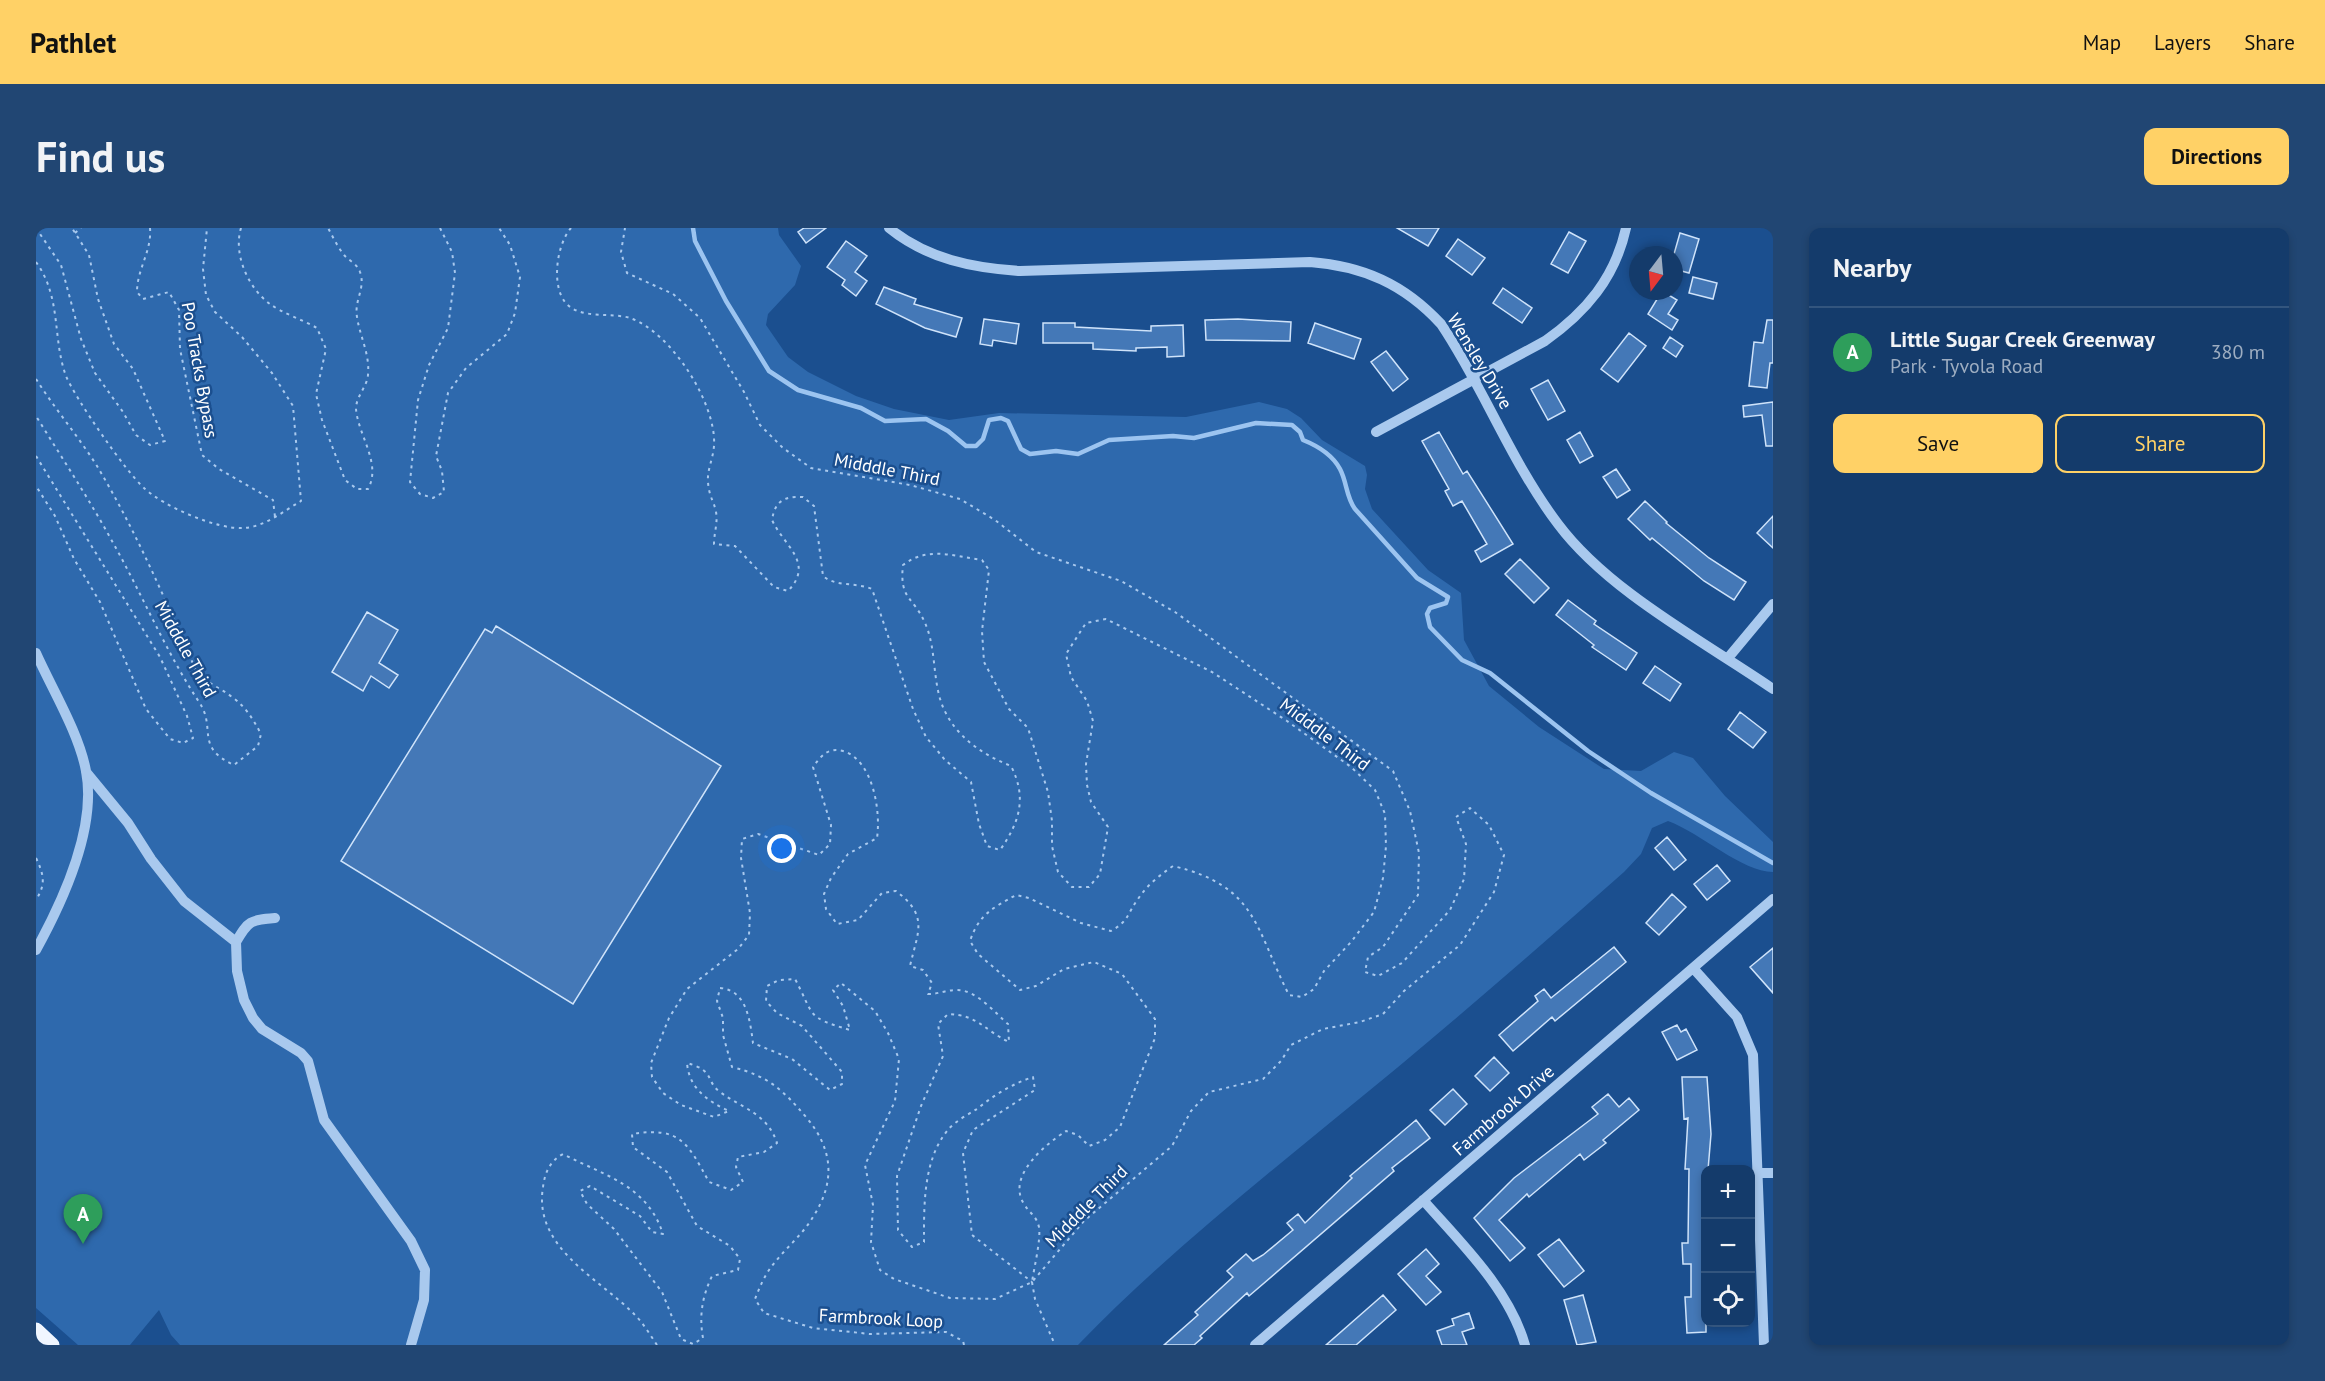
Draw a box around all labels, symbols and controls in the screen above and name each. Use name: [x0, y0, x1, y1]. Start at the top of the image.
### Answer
text: Pathlet: [30, 24, 116, 61]
text: Map: [2083, 29, 2121, 56]
text: Layers: [2154, 29, 2211, 56]
text: Share: [2244, 29, 2295, 56]
button: Directions: [2144, 128, 2289, 185]
text: Find us: [36, 129, 165, 184]
north arrow: [1629, 246, 1683, 300]
text: Nearby: [1833, 251, 1911, 284]
street label: Poo Tracks Bypass: [177, 300, 223, 440]
street label: Wensley Drive: [1442, 309, 1518, 413]
text: Little Sugar Creek Greenway: [1890, 325, 2155, 353]
text: A: [1846, 339, 1859, 365]
text: 380 m: [2211, 339, 2265, 365]
text: Park · Tyvola Road: [1890, 353, 2043, 379]
button: Save: [1833, 414, 2043, 473]
button: Share: [2055, 414, 2265, 473]
street label: Midddle Third: [832, 447, 942, 491]
street label: Midddle Third: [150, 597, 222, 701]
street label: Midddle Third: [1275, 693, 1375, 775]
your location: [767, 834, 796, 863]
street label: Farmbrook Drive: [1447, 1060, 1559, 1160]
street label: Midddle Third: [1040, 1160, 1132, 1252]
map controls: [1701, 1165, 1755, 1327]
button: +: [1701, 1165, 1755, 1219]
pin: A: [64, 1194, 102, 1244]
button: −: [1701, 1219, 1755, 1273]
button: locate: [1701, 1273, 1755, 1327]
street label: Farmbrook Loop: [818, 1303, 944, 1333]

